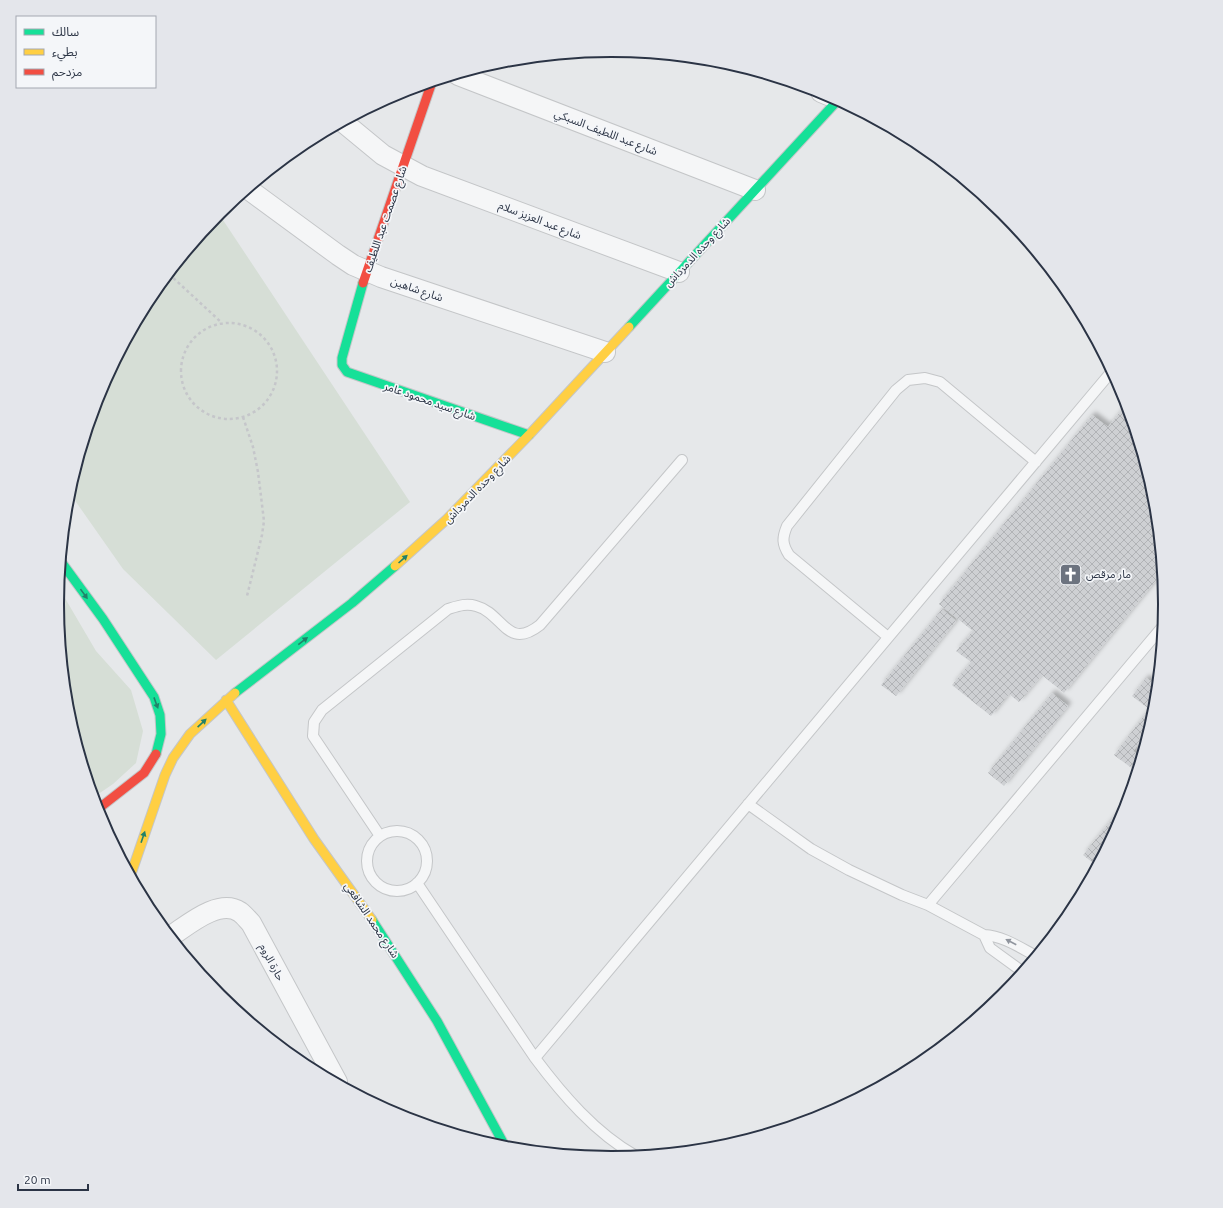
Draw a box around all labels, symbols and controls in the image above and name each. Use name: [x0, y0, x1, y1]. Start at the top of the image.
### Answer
legend: [16, 16, 156, 88]
text: سالك: [52, 25, 79, 38]
text: بطيء: [52, 45, 78, 62]
text: مزدحم: [52, 65, 82, 81]
street label: شارع عبد اللطيف السبكي: [552, 107, 659, 161]
street label: شارع عصمت عبد اللطيف: [361, 164, 411, 274]
street label: شارع عبد العزيز سلام: [496, 199, 583, 243]
street label: شارع وحده الدمرداش: [662, 215, 734, 291]
street label: شارع شاهين: [389, 274, 445, 306]
street label: شارع سيد محمود عامر: [381, 379, 478, 424]
street label: شارع وحده الدمرداش: [441, 452, 514, 527]
one-way arrow: [398, 555, 409, 564]
church icon: مار مرقص: [1058, 561, 1084, 587]
place label: مار مرقص: [1086, 568, 1131, 581]
one-way arrow: [80, 589, 89, 600]
one-way arrow: [297, 637, 308, 646]
one-way arrow: [153, 697, 159, 709]
one-way arrow: [197, 718, 207, 728]
one-way arrow: [141, 831, 147, 843]
street label: شارع محمد الشافعي: [339, 880, 402, 962]
one-way arrow: [1005, 939, 1017, 946]
street label: حارة الروم: [255, 941, 287, 984]
scale bar: [18, 1166, 88, 1192]
text: 20 m: [24, 1173, 51, 1186]

